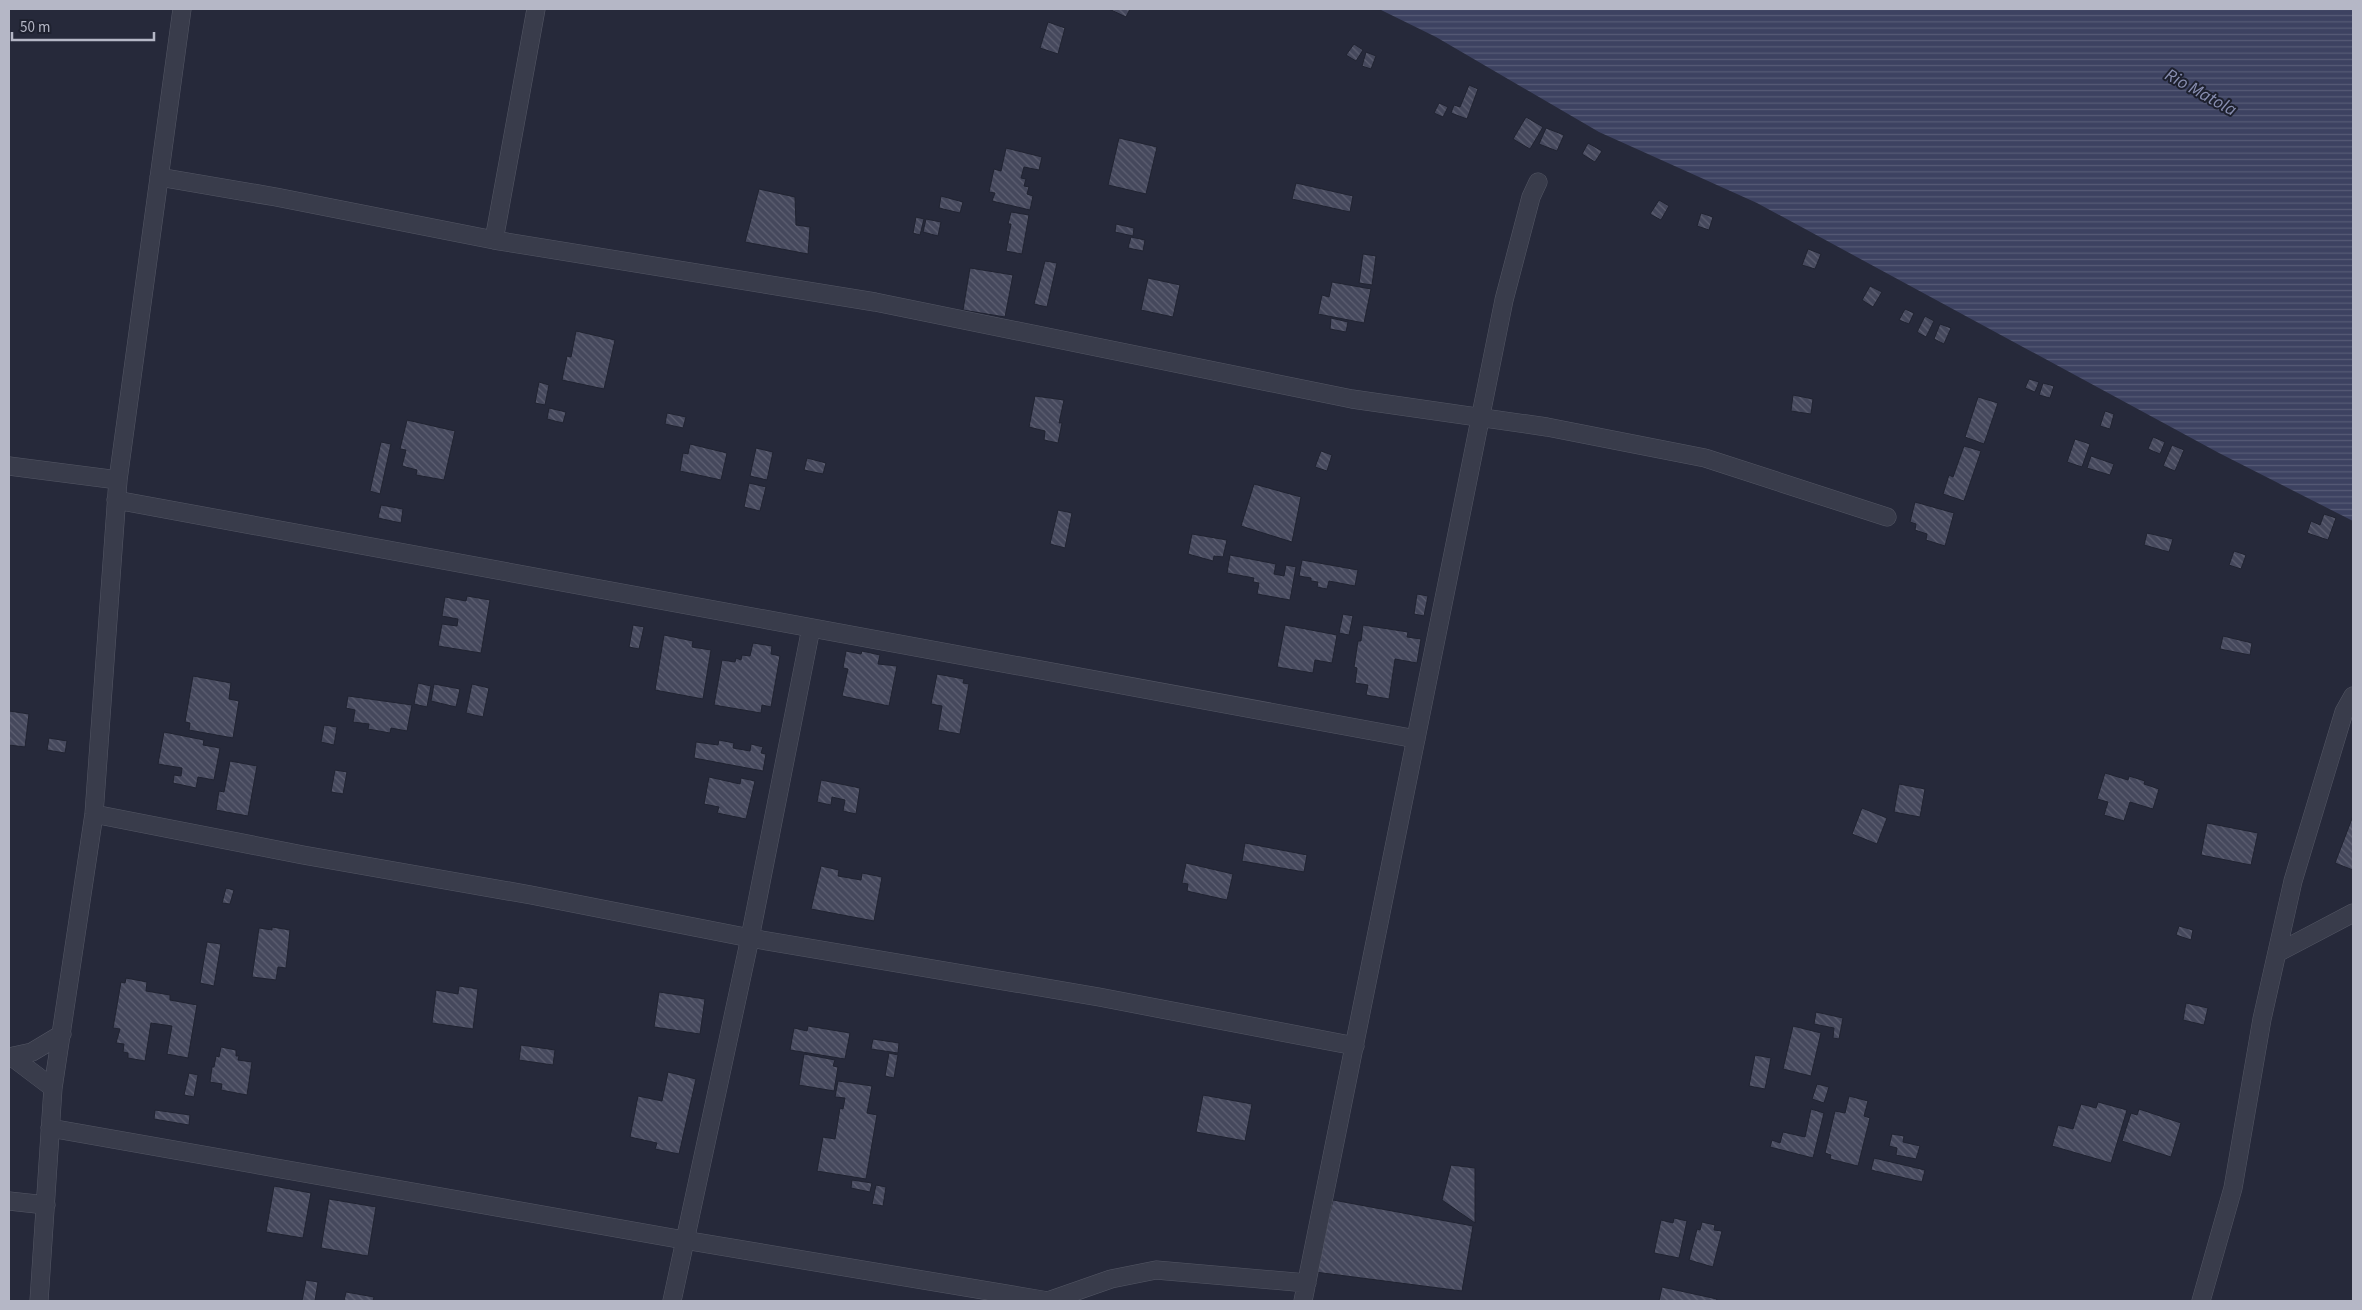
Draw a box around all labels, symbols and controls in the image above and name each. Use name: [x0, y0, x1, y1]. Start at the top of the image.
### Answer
scale bar: [12, 10, 155, 42]
text: 50 m: [20, 17, 50, 38]
water label: Rio Matola: [2160, 62, 2241, 123]

